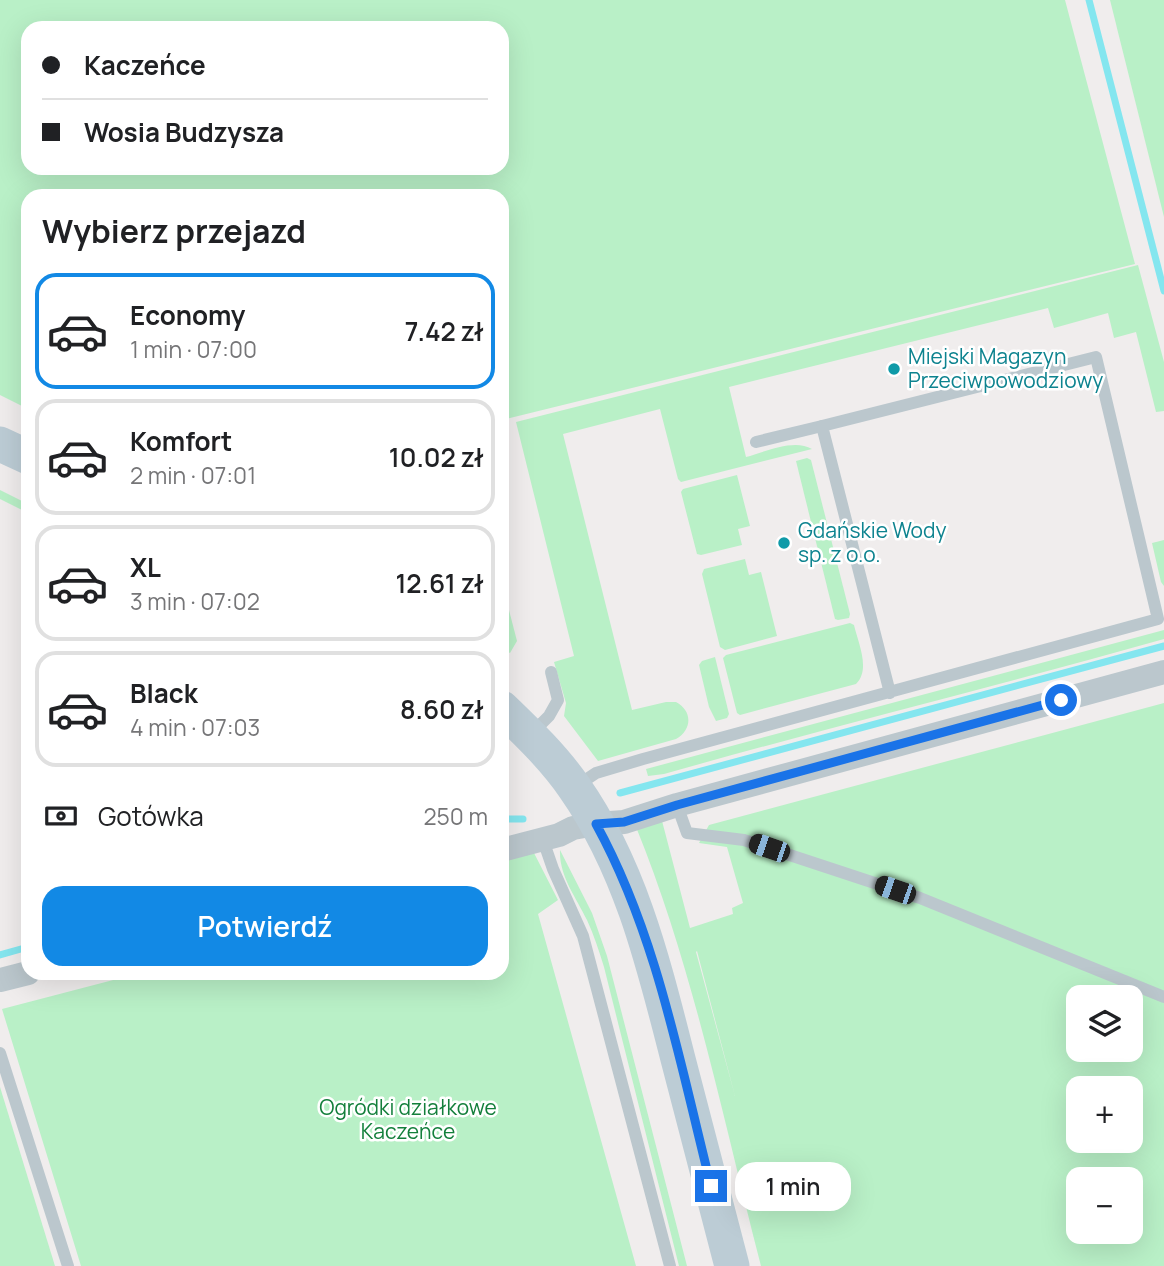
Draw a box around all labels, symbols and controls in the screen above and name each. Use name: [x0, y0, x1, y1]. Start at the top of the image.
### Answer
text: Kaczeńce: [84, 47, 206, 83]
text: Wosia Budzysza: [84, 114, 284, 150]
text: Wybierz przejazd: [42, 209, 306, 253]
text: Economy: [130, 297, 245, 333]
icon: car: [46, 300, 109, 363]
text: 7.42 zł: [405, 313, 484, 349]
text: 1 min · 07:00: [130, 333, 257, 365]
place label: Miejski Magazyn Przeciwpowodziowy: [908, 342, 1103, 394]
marker: Miejski Magazyn Przeciwpowodziowy: [886, 361, 902, 377]
text: Komfort: [130, 423, 232, 459]
icon: car: [46, 426, 109, 489]
text: 10.02 zł: [389, 439, 484, 475]
text: 2 min · 07:01: [130, 459, 256, 491]
place label: Gdańskie Wody sp. z o.o.: [798, 516, 947, 568]
marker: Gdańskie Wody sp. z o.o.: [776, 535, 792, 551]
text: XL: [130, 549, 161, 585]
icon: car: [46, 552, 109, 615]
text: 12.61 zł: [395, 565, 484, 601]
text: 3 min · 07:02: [130, 585, 260, 617]
text: Black: [130, 675, 198, 711]
icon: car: [46, 678, 109, 741]
route start: [1045, 684, 1077, 716]
text: 8.60 zł: [400, 691, 484, 727]
text: 4 min · 07:03: [130, 711, 260, 743]
icon: cash: [42, 797, 80, 835]
text: Gotówka: [98, 798, 204, 834]
text: 250 m: [423, 800, 488, 832]
car: [746, 831, 793, 865]
car: [872, 873, 919, 907]
button: Potwierdź: [42, 886, 488, 966]
map controls: [1066, 985, 1143, 1244]
button: layers: [1066, 985, 1143, 1062]
button: +: [1066, 1076, 1143, 1153]
park label: Ogródki działkowe Kaczeńce: [319, 1093, 497, 1145]
callout: 1 min: [736, 1162, 851, 1210]
button: −: [1066, 1167, 1143, 1244]
route end: [695, 1170, 727, 1202]
text: 1 min: [766, 1170, 820, 1202]

